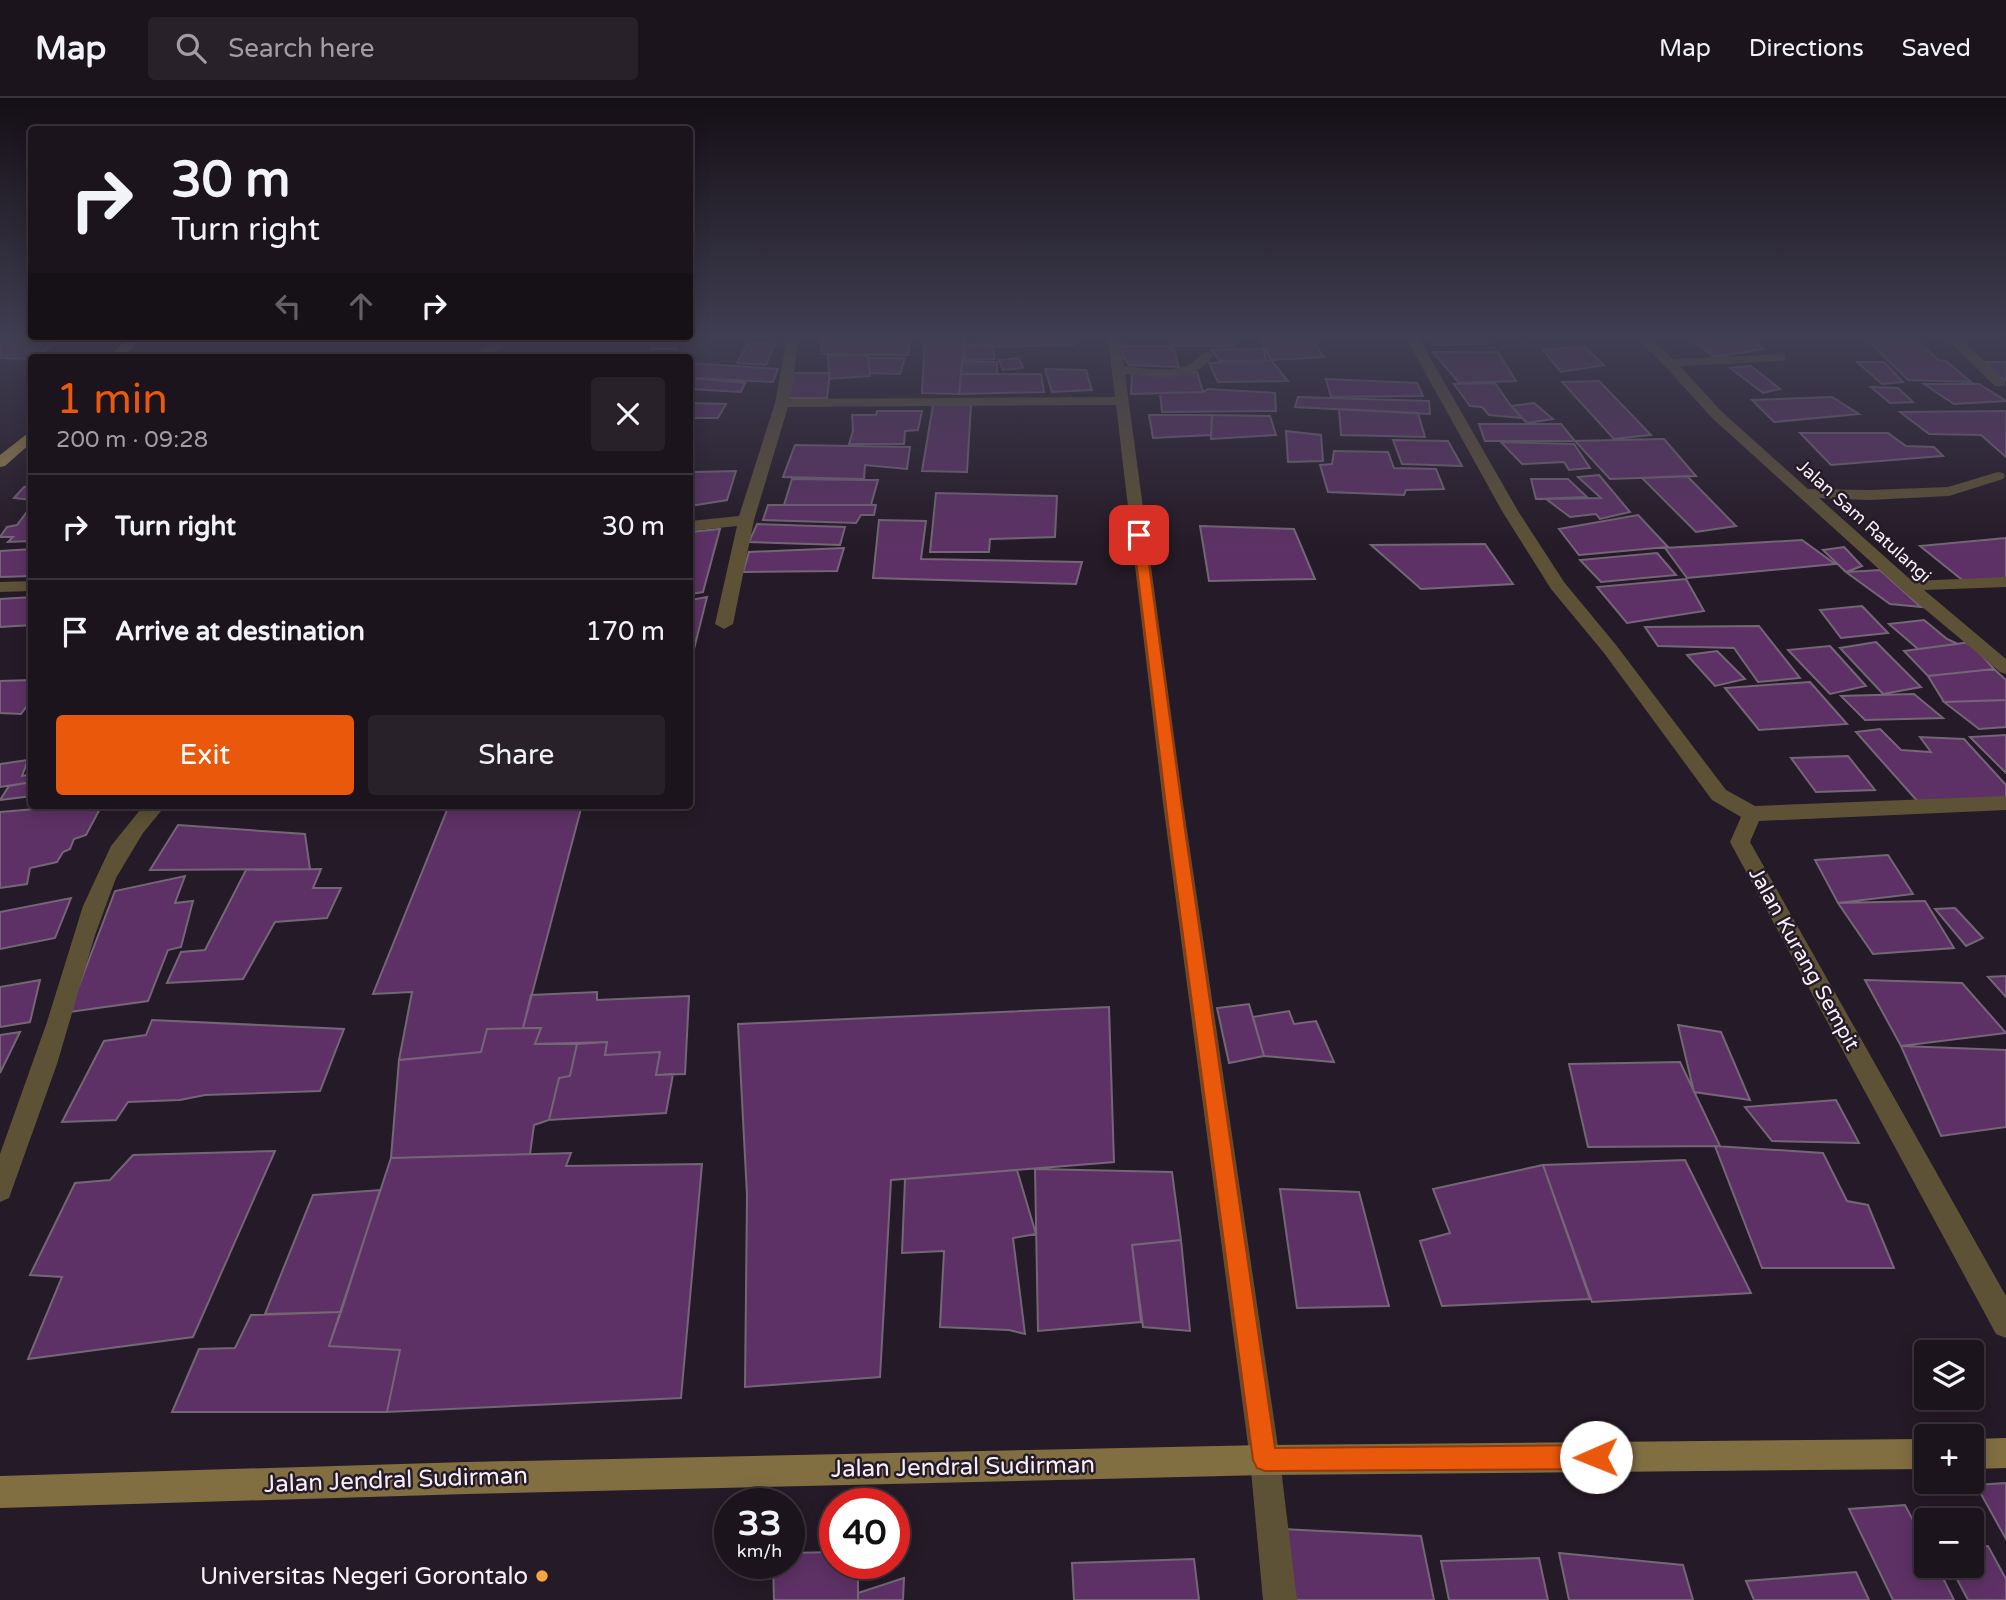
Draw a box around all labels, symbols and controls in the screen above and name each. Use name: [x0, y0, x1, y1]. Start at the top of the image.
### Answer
search box: [148, 17, 638, 80]
text: Map: [35, 29, 106, 68]
icon: search: [172, 29, 210, 67]
text: Search here: [228, 33, 374, 64]
text: Map: [1659, 34, 1711, 63]
text: Directions: [1749, 34, 1864, 63]
text: Saved: [1902, 34, 1971, 63]
text: 30 m: [171, 151, 290, 210]
icon: right: [56, 154, 147, 245]
text: Turn right: [171, 211, 320, 249]
icon: left: [269, 287, 307, 325]
icon: ahead: [342, 287, 380, 325]
icon: right: [415, 287, 453, 325]
text: 1 min: [56, 374, 168, 425]
button: close: [591, 377, 665, 451]
text: 200 m · 09:28: [56, 426, 208, 454]
street label: Jalan Sam Ratulangi: [1792, 455, 1936, 587]
pin: [1109, 505, 1169, 565]
icon: right: [56, 508, 94, 546]
text: Turn right: [115, 511, 236, 542]
text: 30 m: [602, 511, 665, 542]
icon: arrive: [1120, 516, 1158, 554]
icon: arrive: [56, 613, 94, 651]
text: Arrive at destination: [115, 616, 365, 647]
text: 170 m: [585, 616, 665, 647]
button: Exit: [56, 715, 354, 795]
button: Share: [368, 715, 665, 795]
street label: Jalan Kurang Sempit: [1743, 863, 1865, 1055]
map controls: [1914, 1340, 1984, 1578]
button: layers: [1914, 1340, 1984, 1410]
position arrow: [1559, 1420, 1633, 1494]
button: +: [1914, 1424, 1984, 1494]
street label: Jalan Jendral Sudirman: [831, 1450, 1095, 1484]
street label: Jalan Jendral Sudirman: [264, 1461, 528, 1499]
speed limit sign: 40: [819, 1488, 910, 1579]
text: 33: [738, 1503, 781, 1545]
button: −: [1914, 1508, 1984, 1578]
text: km/h: [737, 1540, 782, 1562]
place label: Universitas Negeri Gorontalo: [200, 1562, 528, 1591]
marker: Universitas Negeri Gorontalo: [534, 1568, 550, 1584]

